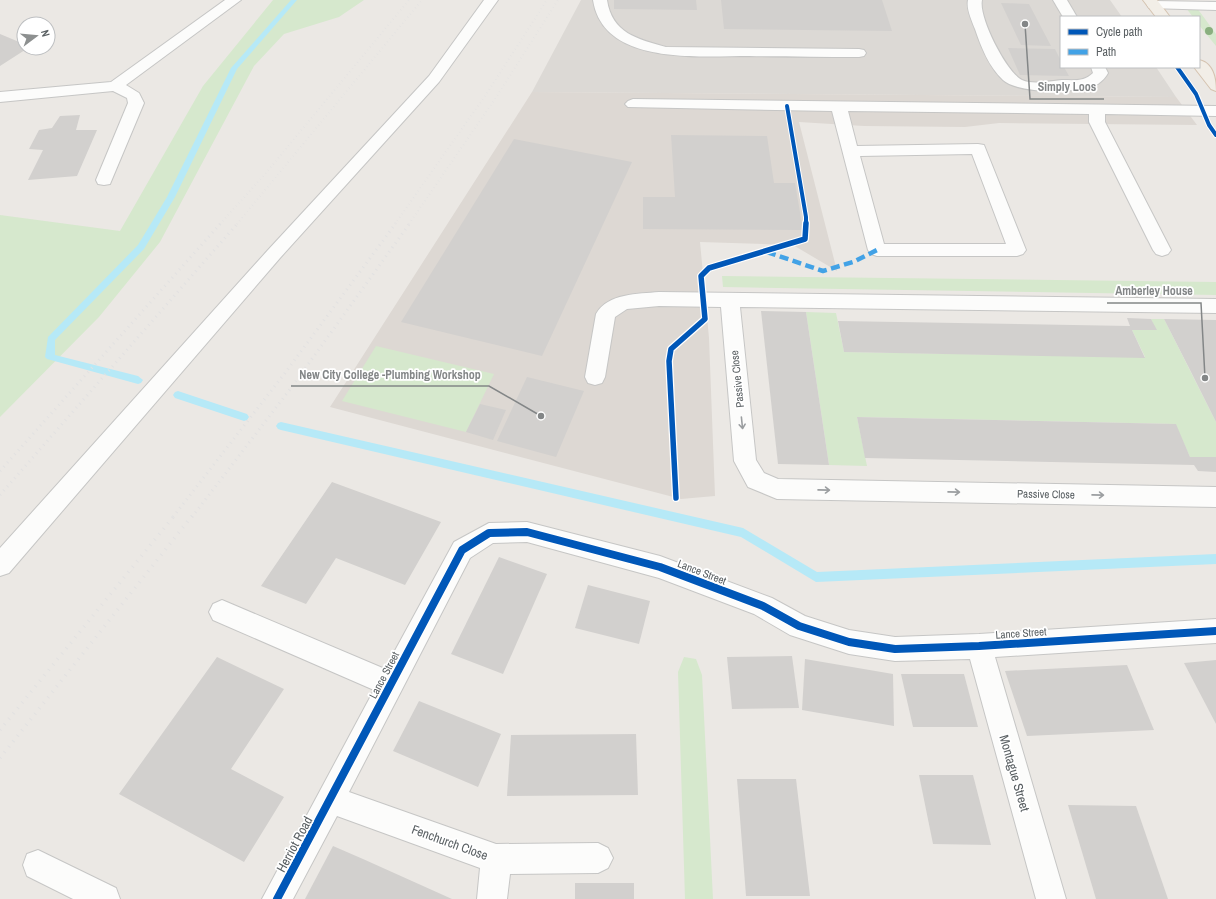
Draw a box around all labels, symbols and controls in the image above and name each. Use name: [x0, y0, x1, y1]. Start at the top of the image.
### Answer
north arrow: [16, 16, 56, 56]
legend: [1060, 16, 1200, 68]
text: Cycle path: [1096, 24, 1143, 40]
text: N: [38, 28, 53, 38]
text: Path: [1096, 44, 1116, 60]
callout: Simply Loos: [1030, 75, 1104, 99]
text: Simply Loos: [1038, 79, 1097, 95]
callout: Amberley House: [1107, 279, 1201, 303]
text: Amberley House: [1115, 283, 1193, 299]
street label: Passive Close: [727, 350, 747, 408]
callout: New City College -Plumbing Workshop: [291, 362, 489, 386]
text: New City College -Plumbing Workshop: [299, 367, 481, 383]
one-way arrow: [738, 416, 745, 429]
one-way arrow: [817, 486, 830, 494]
street label: Passive Close: [1017, 486, 1075, 502]
one-way arrow: [947, 488, 960, 496]
one-way arrow: [1091, 491, 1104, 499]
street label: Lance Street: [676, 556, 729, 588]
street label: Lance Street: [995, 624, 1047, 642]
street label: Lance Street: [366, 649, 402, 701]
street label: Montague Street: [995, 733, 1034, 813]
street label: Herriot Road: [273, 813, 316, 875]
street label: Fenchurch Close: [409, 821, 490, 864]

